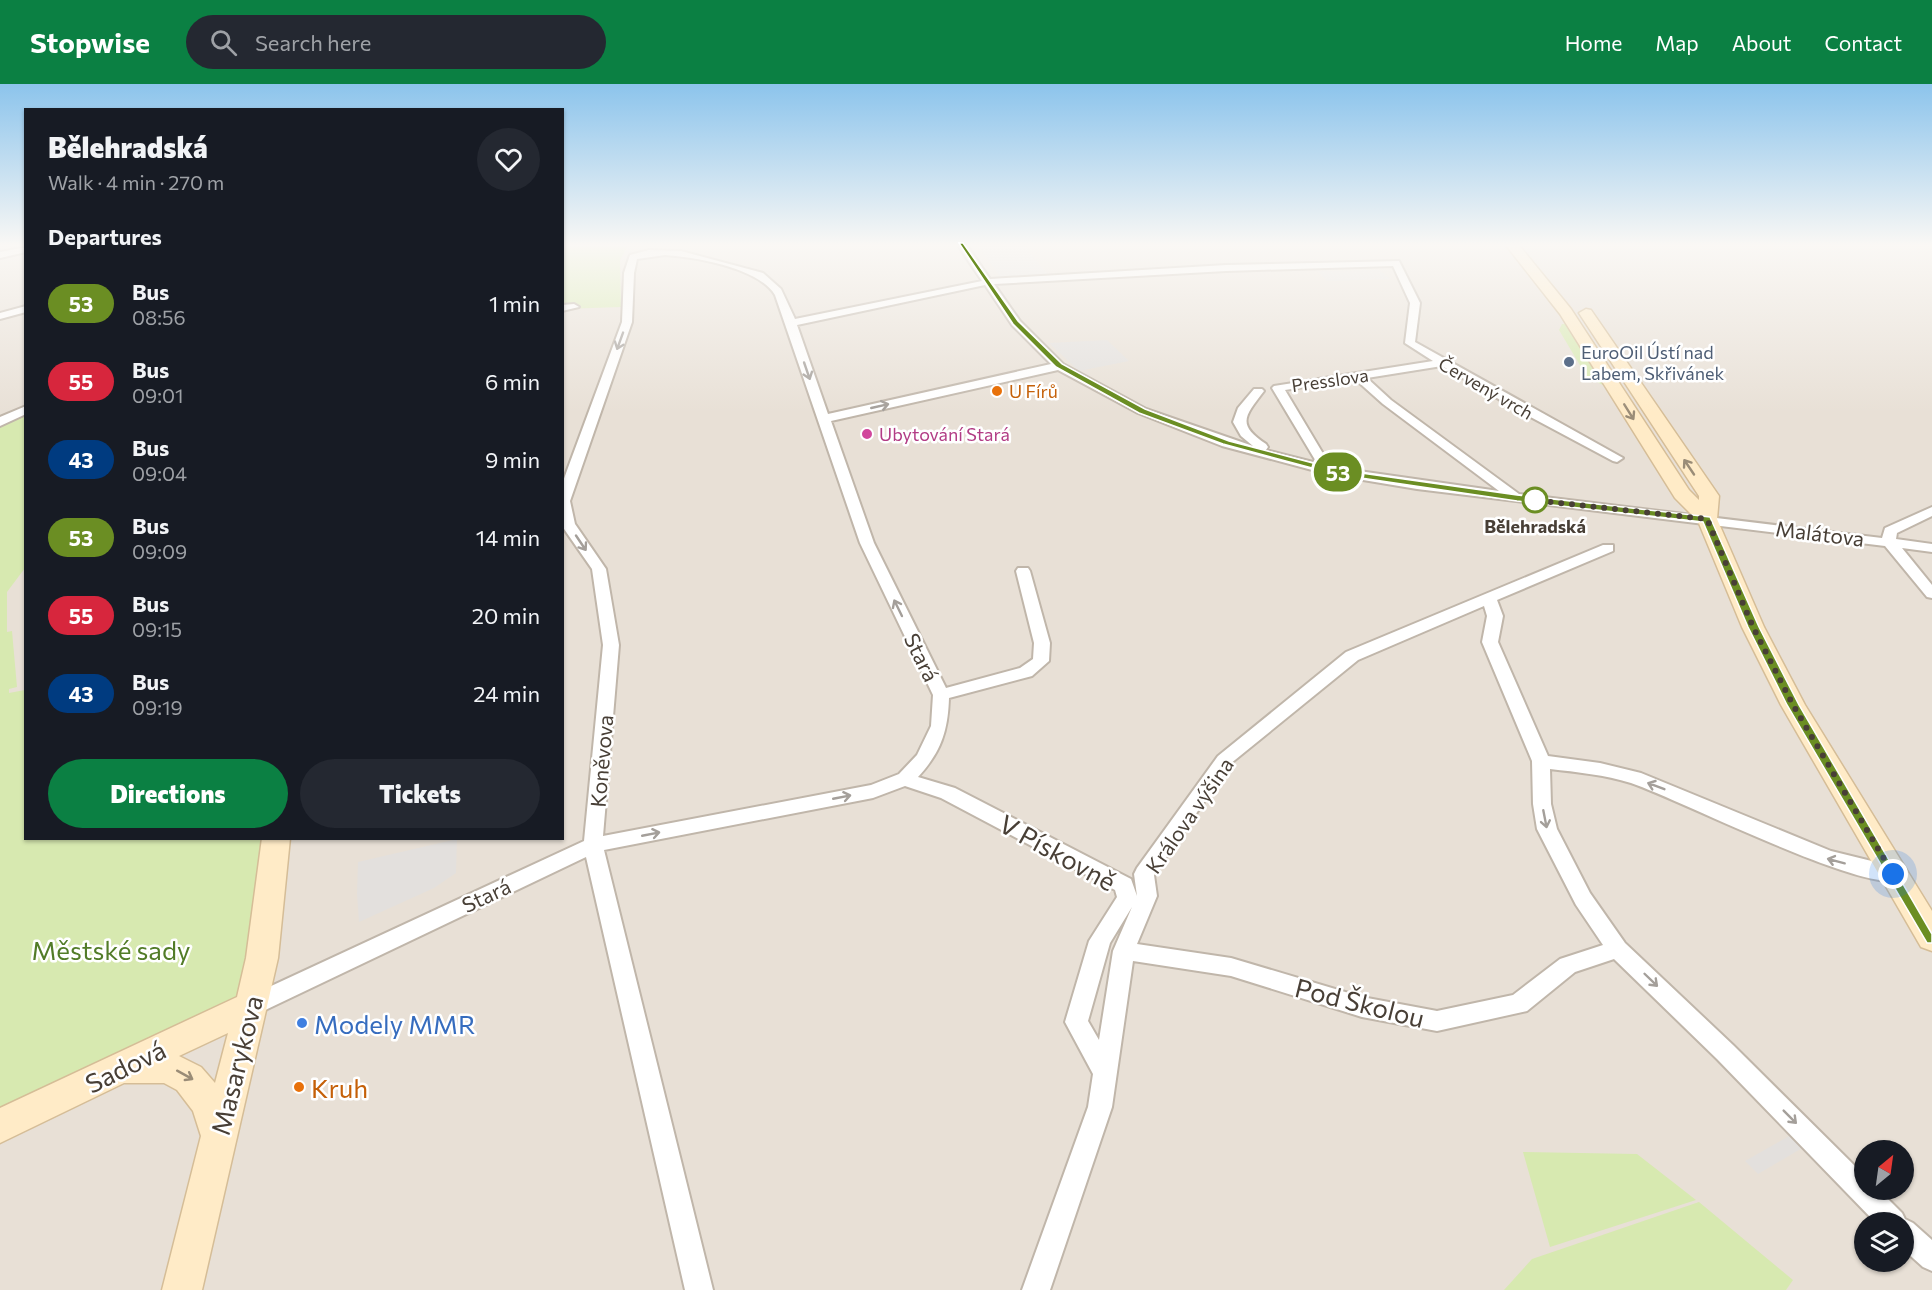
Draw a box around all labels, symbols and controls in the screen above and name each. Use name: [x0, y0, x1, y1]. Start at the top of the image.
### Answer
search box: [186, 15, 606, 69]
text: Stopwise: [30, 25, 150, 59]
icon: search: [207, 26, 240, 59]
text: Search here: [255, 29, 371, 56]
text: Home: [1565, 30, 1622, 55]
text: Map: [1655, 30, 1699, 55]
text: About: [1732, 30, 1791, 55]
text: Contact: [1824, 30, 1902, 55]
button: heart: [477, 128, 540, 191]
text: Bělehradská: [48, 130, 208, 164]
text: Walk · 4 min · 270 m: [48, 170, 224, 194]
text: Departures: [48, 223, 162, 250]
text: Bus: [132, 278, 169, 305]
text: 1 min: [489, 290, 540, 317]
text: 53: [69, 291, 93, 316]
text: 08:56: [132, 305, 186, 329]
one-way arrow: [614, 331, 625, 350]
place label: EuroOil Ústí nad Labem, Skřivánek: [1581, 341, 1724, 384]
street label: Červený vrch: [1435, 352, 1537, 424]
marker: EuroOil Ústí nad Labem, Skřivánek: [1562, 355, 1576, 369]
text: Bus: [132, 356, 169, 383]
one-way arrow: [802, 361, 813, 380]
street label: Presslova: [1290, 364, 1370, 396]
text: 6 min: [485, 368, 540, 395]
text: 55: [69, 369, 93, 394]
place label: U Fírů: [1009, 380, 1058, 402]
text: 09:01: [132, 383, 184, 407]
marker: U Fírů: [990, 384, 1004, 398]
one-way arrow: [870, 400, 889, 411]
one-way arrow: [1624, 403, 1636, 420]
place label: Ubytování Stará: [879, 423, 1010, 445]
marker: Ubytování Stará: [860, 427, 874, 441]
text: Bus: [132, 434, 169, 461]
text: 9 min: [485, 446, 540, 473]
text: 43: [68, 447, 94, 472]
line badge: 53: [1311, 452, 1365, 492]
one-way arrow: [1683, 459, 1695, 476]
text: 53: [1326, 460, 1350, 485]
text: 09:04: [132, 461, 187, 485]
marker: Bělehradská: [1522, 487, 1548, 513]
text: Bus: [132, 512, 169, 539]
place label: Bělehradská: [1484, 515, 1586, 537]
street label: Malátova: [1774, 515, 1866, 551]
text: 14 min: [476, 524, 540, 551]
text: 53: [69, 525, 93, 550]
one-way arrow: [575, 534, 587, 550]
text: 09:09: [132, 539, 187, 563]
text: Bus: [132, 590, 169, 617]
one-way arrow: [892, 599, 904, 617]
text: 20 min: [472, 602, 540, 629]
text: 55: [69, 603, 93, 628]
text: 09:15: [132, 617, 182, 641]
street label: Stará: [900, 629, 944, 685]
text: Bus: [132, 668, 169, 695]
text: 24 min: [473, 680, 540, 707]
text: 43: [68, 681, 94, 706]
text: 09:19: [132, 695, 183, 719]
street label: Koněvova: [585, 714, 617, 808]
street label: Králova výšina: [1140, 752, 1238, 878]
button: Directions: [48, 759, 288, 828]
button: Tickets: [300, 759, 540, 828]
one-way arrow: [1647, 780, 1666, 791]
one-way arrow: [832, 791, 852, 802]
street label: V Pískovně: [994, 807, 1122, 897]
one-way arrow: [1540, 809, 1551, 829]
one-way arrow: [640, 828, 660, 839]
one-way arrow: [1827, 855, 1846, 866]
your location: [1878, 859, 1908, 889]
street label: Stará: [458, 873, 514, 917]
park label: Městské sady: [32, 934, 190, 965]
street label: Pod Školou: [1292, 971, 1428, 1033]
one-way arrow: [1643, 973, 1658, 987]
street label: Masarykova: [204, 992, 268, 1138]
place label: Modely MMR: [314, 1008, 475, 1039]
marker: Modely MMR: [295, 1016, 309, 1030]
street label: Sadová: [80, 1033, 170, 1099]
one-way arrow: [176, 1069, 193, 1081]
place label: Kruh: [311, 1072, 368, 1103]
marker: Kruh: [292, 1080, 306, 1094]
one-way arrow: [1782, 1110, 1797, 1125]
north arrow: [1854, 1140, 1914, 1200]
map controls: [1854, 1140, 1914, 1272]
button: layers: [1854, 1212, 1914, 1272]

